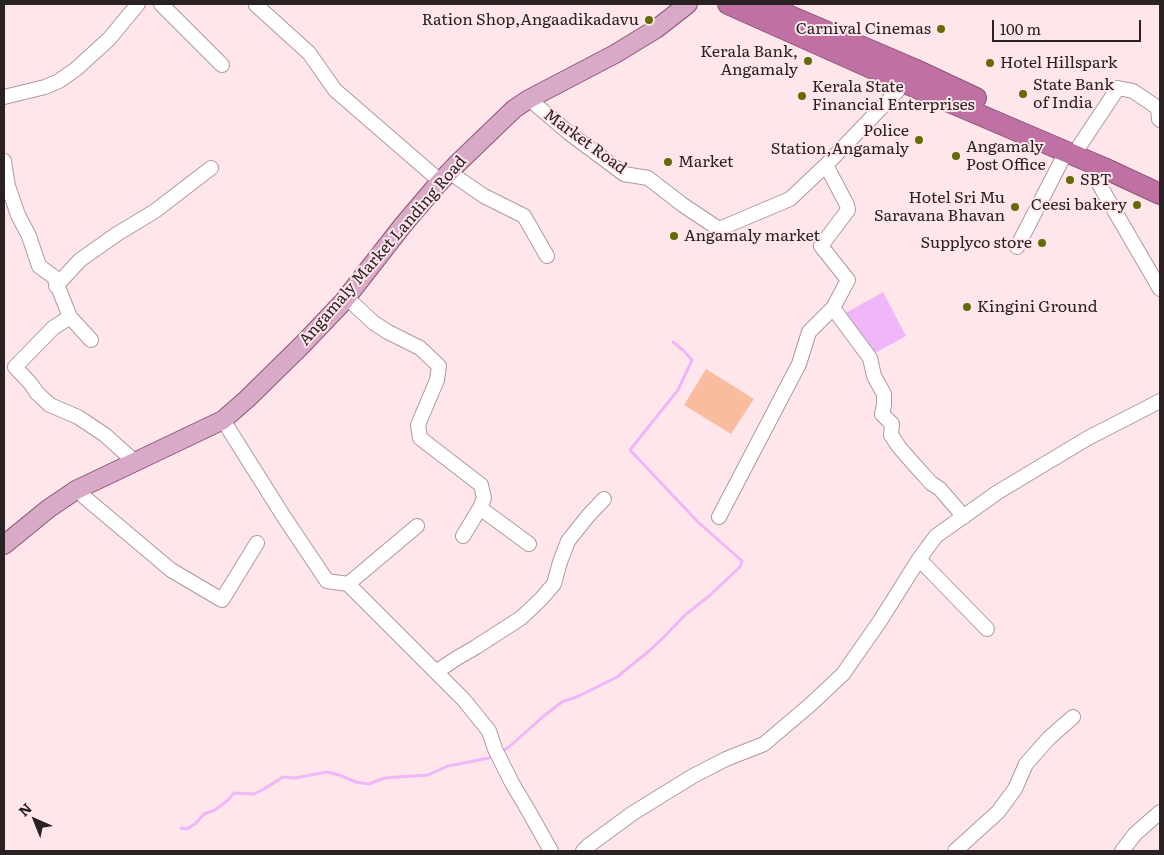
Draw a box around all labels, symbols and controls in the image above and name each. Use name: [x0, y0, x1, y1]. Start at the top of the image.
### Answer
place label: Ration Shop,Angaadikadavu: [422, 10, 639, 30]
scale bar: [994, 10, 1143, 42]
marker: Ration Shop,Angaadikadavu: [643, 14, 655, 26]
text: 100 m: [1000, 17, 1041, 40]
place label: Carnival Cinemas: [796, 19, 931, 39]
marker: Carnival Cinemas: [935, 23, 947, 35]
place label: Kerala Bank, Angamaly: [700, 42, 798, 80]
place label: Hotel Hillspark: [1000, 53, 1117, 73]
marker: Kerala Bank, Angamaly: [802, 55, 814, 67]
marker: Hotel Hillspark: [984, 57, 996, 69]
place label: State Bank of India: [1033, 75, 1114, 113]
place label: Kerala State Financial Enterprises: [812, 77, 975, 115]
marker: State Bank of India: [1017, 88, 1029, 100]
marker: Kerala State Financial Enterprises: [796, 90, 808, 102]
street label: Market Road: [540, 106, 630, 178]
place label: Police Station,Angamaly: [771, 121, 909, 159]
marker: Police Station,Angamaly: [913, 134, 925, 146]
place label: Angamaly Post Office: [966, 137, 1046, 175]
marker: Angamaly Post Office: [950, 150, 962, 162]
street label: Angamaly Market Landing Road: [295, 152, 471, 350]
place label: Market: [678, 152, 734, 172]
marker: Market: [662, 156, 674, 168]
place label: SBT: [1080, 170, 1112, 190]
marker: SBT: [1064, 174, 1076, 186]
place label: Hotel Sri Mu Saravana Bhavan: [874, 188, 1005, 226]
place label: Ceesi bakery: [1031, 195, 1127, 215]
marker: Ceesi bakery: [1131, 199, 1143, 211]
marker: Hotel Sri Mu Saravana Bhavan: [1009, 201, 1021, 213]
place label: Angamaly market: [684, 226, 820, 246]
marker: Angamaly market: [668, 230, 680, 242]
place label: Supplyco store: [921, 233, 1032, 253]
marker: Supplyco store: [1036, 237, 1048, 249]
place label: Kingini Ground: [977, 297, 1098, 317]
marker: Kingini Ground: [961, 301, 973, 313]
north arrow: [10, 795, 60, 845]
text: N: [13, 798, 36, 820]

